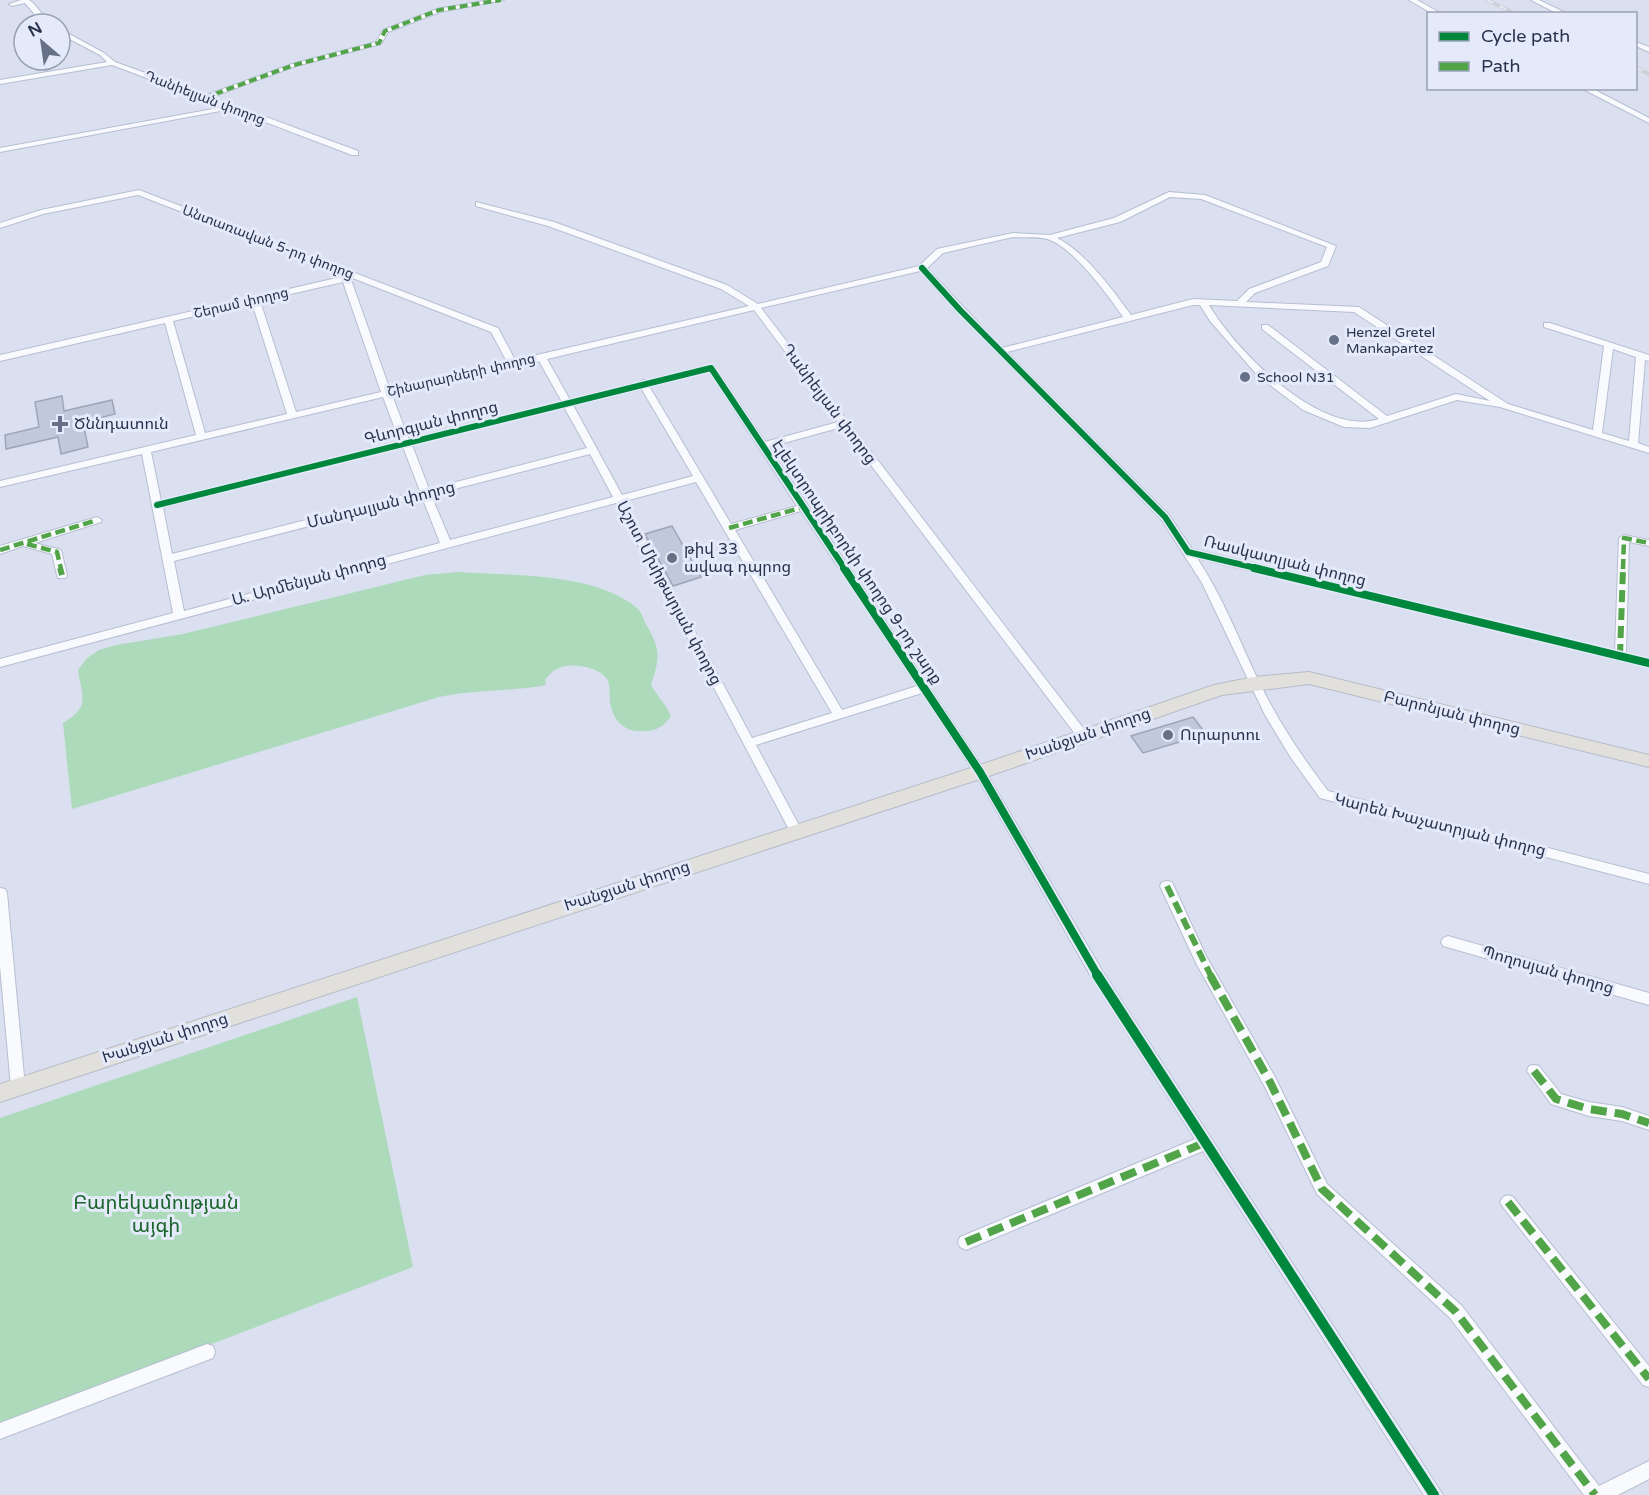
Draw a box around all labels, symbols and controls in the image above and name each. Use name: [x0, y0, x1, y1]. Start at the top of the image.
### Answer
north arrow: [12, 12, 72, 72]
legend: [1427, 12, 1637, 90]
text: N: [25, 18, 46, 42]
text: Cycle path: [1481, 25, 1570, 47]
text: Path: [1481, 55, 1520, 77]
street label: Դանիելյան փողոց: [142, 67, 268, 129]
street label: Անտառավան 5-րդ փողոց: [180, 201, 356, 283]
street label: Շերամ փողոց: [192, 284, 290, 322]
place label: Henzel Gretel Mankapartez: [1346, 324, 1435, 357]
marker: Henzel Gretel Mankapartez: [1327, 333, 1341, 347]
street label: Դանիելյան փողոց: [777, 340, 881, 468]
street label: Շինարարների փողոց: [385, 350, 537, 400]
place label: School N31: [1257, 369, 1335, 386]
marker: School N31: [1238, 370, 1252, 384]
street label: Գևորգյան փողոց: [362, 397, 500, 449]
place label: Ծննդատուն: [74, 414, 168, 434]
marker: Ծննդատուն: [51, 415, 69, 433]
street label: Էլեկտրոպրիբորնի փողոց 9-րդ շարք: [767, 436, 947, 688]
street label: Մանդալյան փողոց: [305, 477, 457, 533]
street label: Աշոտ Մխիթարյան փողոց: [612, 497, 726, 689]
street label: Ռասկատլյան փողոց: [1202, 531, 1368, 591]
place label: թիվ 33 ավագ դպրոց: [684, 539, 791, 577]
street label: Ա. Արմենյան փողոց: [230, 550, 388, 610]
marker: թիվ 33 ավագ դպրոց: [665, 551, 679, 565]
street label: Բարոնյան փողոց: [1382, 686, 1522, 740]
street label: Խանջյան փողոց: [1023, 703, 1153, 765]
place label: Ուրարտու: [1180, 725, 1260, 745]
marker: Ուրարտու: [1161, 728, 1175, 742]
street label: Կարեն Խաչատրյան փողոց: [1332, 789, 1548, 861]
street label: Խանջյան փողոց: [562, 856, 692, 916]
street label: Պողոսյան փողոց: [1480, 942, 1616, 998]
street label: Խանջյան փողոց: [100, 1008, 230, 1068]
park label: Բարեկամության այգի: [73, 1191, 239, 1238]

